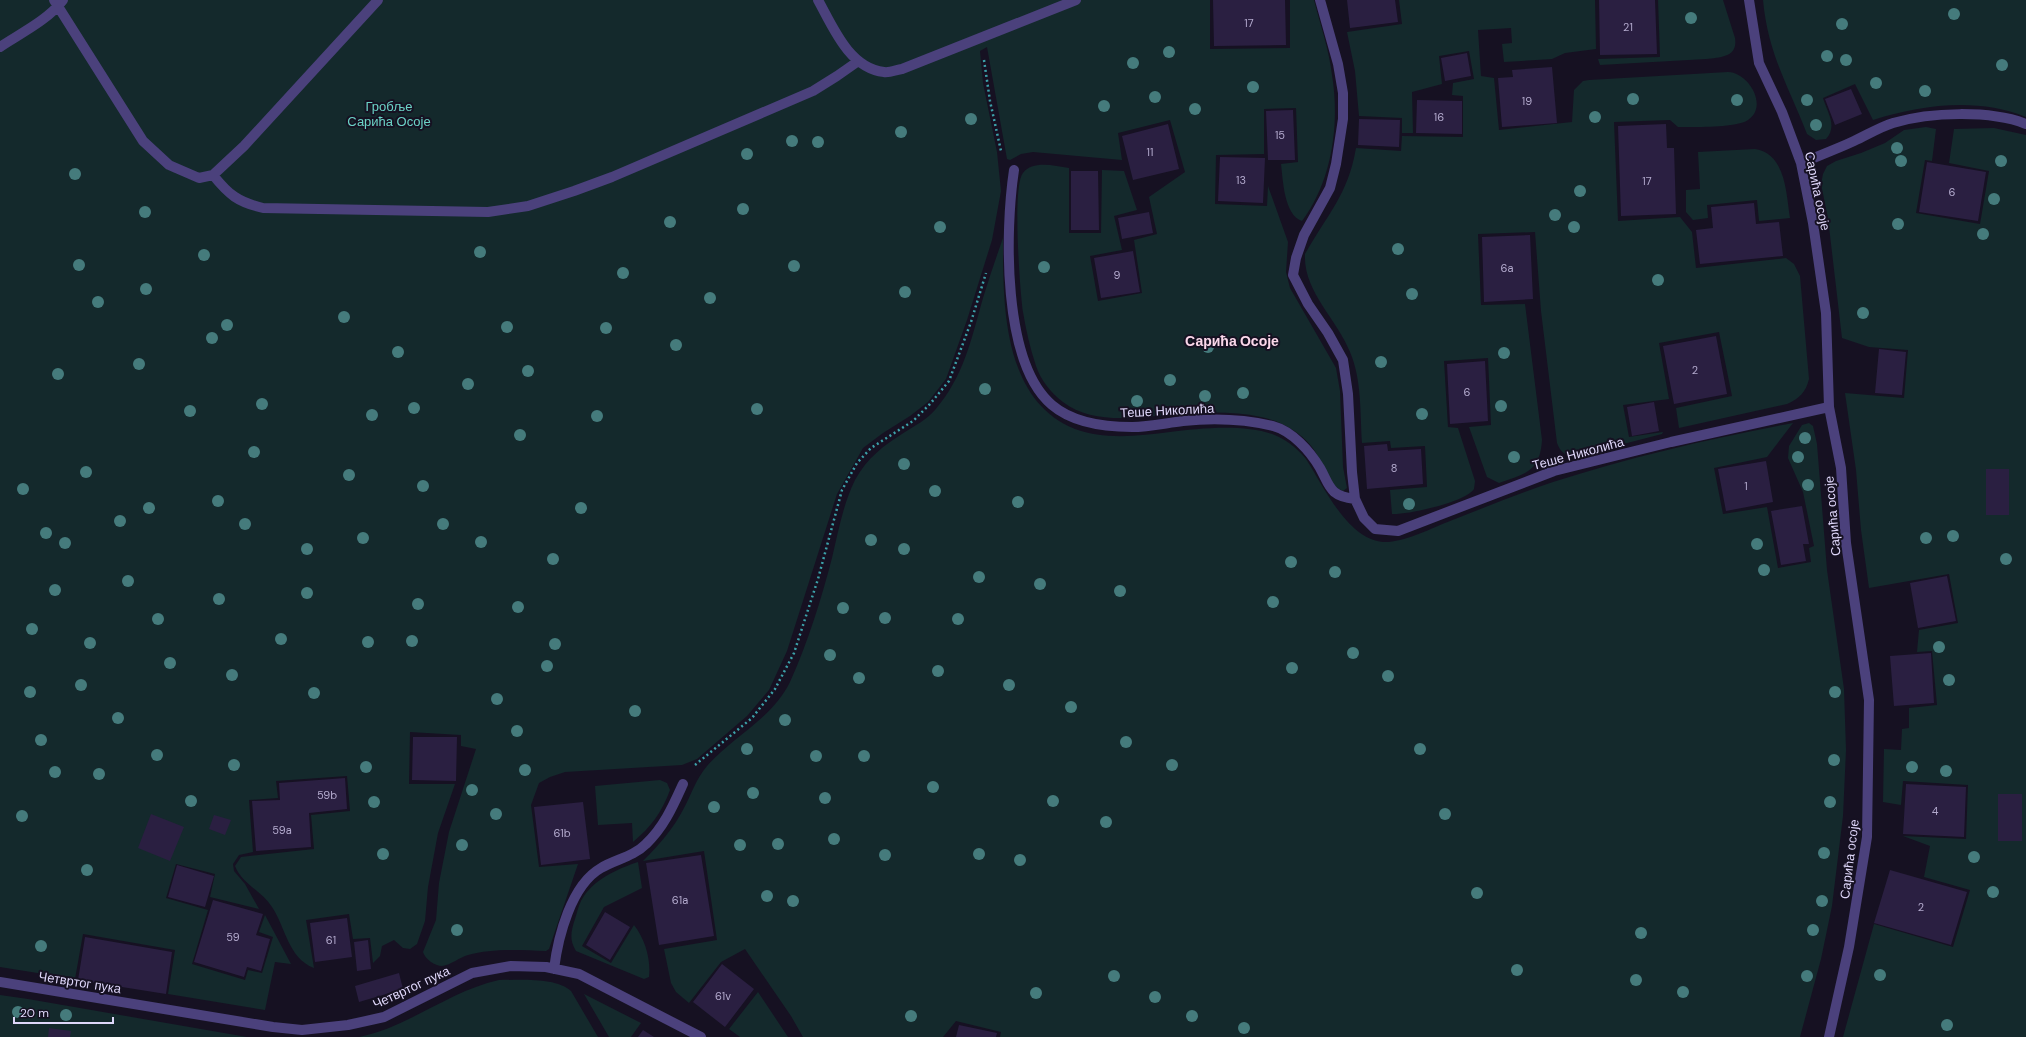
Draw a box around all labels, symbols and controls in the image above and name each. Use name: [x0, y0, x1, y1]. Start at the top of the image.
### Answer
house number: 17: [1244, 16, 1254, 30]
house number: 21: [1623, 20, 1633, 34]
house number: 19: [1522, 94, 1532, 108]
park label: Гробље Сарића Осоје: [347, 98, 431, 130]
house number: 16: [1434, 110, 1444, 124]
house number: 15: [1275, 128, 1285, 142]
house number: 11: [1147, 145, 1153, 159]
street label: Сарића осоје: [1801, 150, 1834, 232]
house number: 13: [1236, 173, 1246, 187]
house number: 17: [1642, 174, 1652, 188]
house number: 6: [1949, 185, 1956, 199]
house number: 6a: [1501, 261, 1513, 275]
house number: 9: [1114, 268, 1121, 282]
district label: Сарића Осоје: [1185, 332, 1279, 350]
house number: 2: [1692, 363, 1698, 377]
house number: 6: [1464, 385, 1471, 399]
street label: Теше Николића: [1119, 400, 1215, 421]
street label: Теше Николића: [1530, 433, 1627, 474]
house number: 8: [1391, 461, 1397, 475]
street label: Сарића осоје: [1821, 475, 1844, 557]
house number: 1: [1744, 479, 1748, 493]
house number: 59b: [317, 788, 337, 802]
house number: 4: [1932, 804, 1939, 818]
street label: Сарића осоје: [1836, 818, 1863, 900]
house number: 59a: [272, 823, 292, 837]
house number: 61b: [553, 826, 571, 840]
house number: 61a: [672, 893, 688, 907]
house number: 2: [1918, 900, 1924, 914]
house number: 59: [226, 930, 240, 944]
house number: 61: [326, 933, 336, 947]
street label: Четвртог пука: [370, 962, 453, 1013]
street label: Четвртог пука: [37, 968, 123, 998]
house number: 61v: [715, 989, 731, 1003]
scale bar: [14, 999, 113, 1025]
text: 20 m: [20, 1005, 49, 1021]

